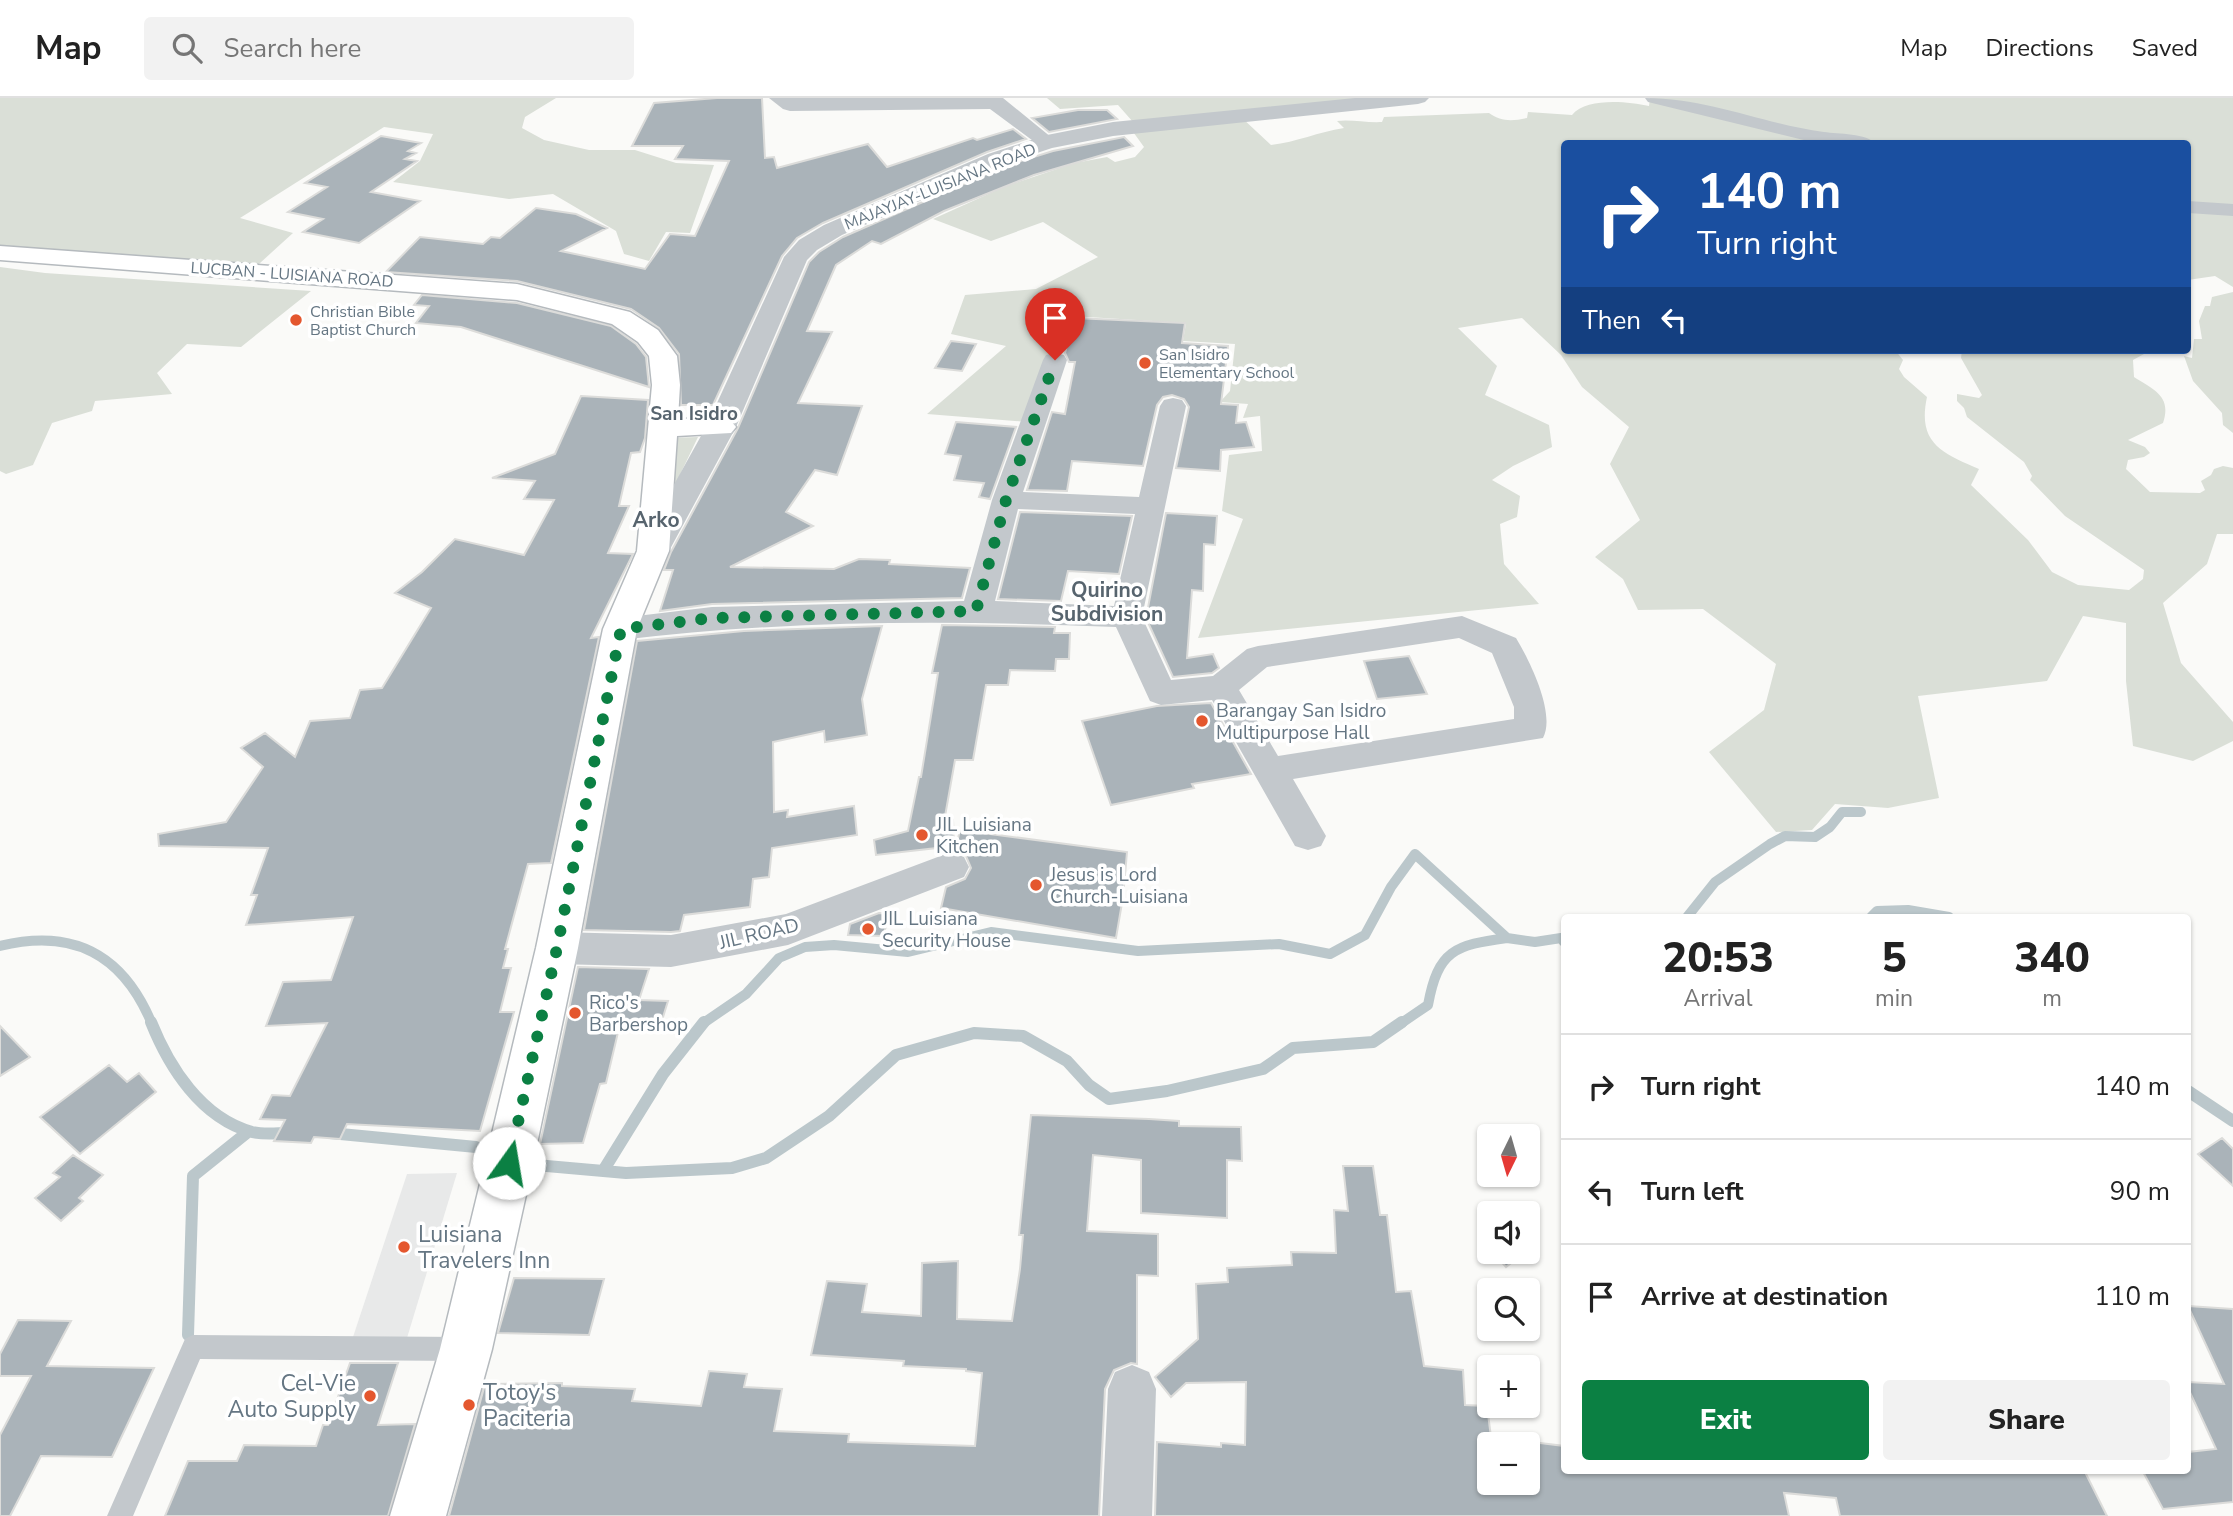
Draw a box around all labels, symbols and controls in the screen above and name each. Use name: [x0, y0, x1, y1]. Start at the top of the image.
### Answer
search box: [144, 17, 634, 80]
text: Map: [35, 26, 102, 71]
icon: search: [168, 29, 206, 67]
text: Search here: [224, 31, 361, 66]
text: Map: [1900, 32, 1947, 64]
text: Directions: [1985, 32, 2094, 64]
text: Saved: [2132, 32, 2198, 64]
street label: MAJAYJAY-LUISIANA ROAD: [841, 138, 1040, 236]
text: 140 m: [1697, 158, 1841, 225]
icon: right: [1582, 168, 1673, 259]
text: Turn right: [1697, 222, 1837, 265]
street label: LUCBAN - LUISIANA ROAD: [190, 257, 394, 293]
pin: [1025, 288, 1085, 360]
icon: arrive: [1036, 299, 1074, 337]
place label: Christian Bible Baptist Church: [310, 301, 416, 341]
icon: left: [1655, 301, 1693, 339]
text: Then: [1582, 303, 1641, 338]
marker: Christian Bible Baptist Church: [288, 312, 304, 328]
place label: San Isidro Elementary School: [1159, 344, 1295, 384]
marker: San Isidro Elementary School: [1137, 355, 1153, 371]
district label: San Isidro: [650, 401, 738, 427]
district label: Arko: [633, 506, 680, 534]
district label: Quirino Subdivision: [1051, 576, 1163, 628]
place label: Barangay San Isidro Multipurpose Hall: [1216, 698, 1386, 746]
marker: Barangay San Isidro Multipurpose Hall: [1194, 713, 1210, 729]
place label: JIL Luisiana Kitchen: [935, 812, 1032, 860]
marker: JIL Luisiana Kitchen: [914, 827, 930, 843]
place label: Jesus is Lord Church-Luisiana: [1049, 862, 1188, 910]
marker: Jesus is Lord Church-Luisiana: [1028, 877, 1044, 893]
place label: JIL Luisiana Security House: [881, 906, 1011, 954]
street label: JIL ROAD: [716, 912, 802, 956]
marker: JIL Luisiana Security House: [860, 921, 876, 937]
text: 20:53: [1662, 930, 1774, 987]
text: 5: [1881, 930, 1907, 987]
text: 340: [2014, 930, 2090, 987]
text: Arrival: [1683, 983, 1753, 1014]
text: min: [1875, 983, 1913, 1014]
text: m: [2042, 983, 2062, 1014]
place label: Rico's Barbershop: [589, 990, 688, 1038]
marker: Rico's Barbershop: [567, 1005, 583, 1021]
icon: right: [1582, 1068, 1620, 1106]
text: Turn right: [1641, 1069, 1760, 1104]
text: 140 m: [2094, 1069, 2170, 1104]
north arrow: [1477, 1124, 1540, 1186]
map controls: [1477, 1124, 1540, 1495]
position arrow: [472, 1126, 546, 1200]
icon: left: [1582, 1173, 1620, 1211]
text: Turn left: [1641, 1174, 1744, 1209]
text: 90 m: [2110, 1174, 2170, 1209]
button: sound: [1477, 1201, 1540, 1264]
place label: Luisiana Travelers Inn: [418, 1219, 550, 1276]
marker: Luisiana Travelers Inn: [396, 1239, 412, 1255]
button: search: [1477, 1278, 1540, 1341]
icon: arrive: [1582, 1278, 1620, 1316]
text: Arrive at destination: [1641, 1279, 1888, 1314]
text: 110 m: [2094, 1279, 2170, 1314]
button: +: [1477, 1355, 1540, 1418]
place label: Cel-Vie Auto Supply: [227, 1368, 356, 1425]
place label: Totoy's Paciteria: [483, 1377, 571, 1434]
button: Exit: [1582, 1380, 1869, 1460]
button: Share: [1883, 1380, 2170, 1460]
marker: Cel-Vie Auto Supply: [362, 1388, 378, 1404]
marker: Totoy's Paciteria: [461, 1397, 477, 1413]
button: −: [1477, 1432, 1540, 1495]

